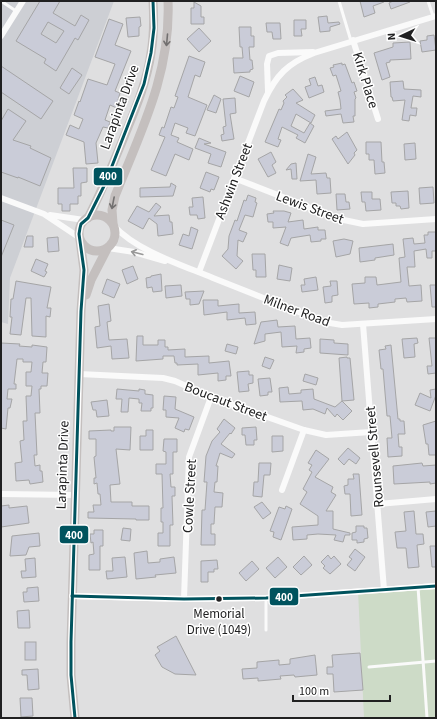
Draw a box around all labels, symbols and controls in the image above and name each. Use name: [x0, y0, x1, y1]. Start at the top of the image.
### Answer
north arrow: [381, 16, 421, 56]
text: N: [384, 32, 399, 41]
one-way arrow: [163, 33, 171, 46]
street label: Kirk Place: [347, 50, 383, 111]
street label: Larapinta Drive: [95, 62, 145, 153]
street label: Ashwin Street: [210, 140, 258, 222]
line badge: 400: [93, 167, 123, 186]
text: 400: [99, 169, 117, 184]
street label: Lewis Street: [273, 186, 347, 230]
one-way arrow: [109, 196, 117, 209]
one-way arrow: [131, 249, 144, 257]
street label: Milner Road: [261, 290, 333, 332]
street label: Boucaut Street: [181, 377, 270, 427]
street label: Rounsevell Street: [361, 405, 389, 509]
street label: Larapinta Drive: [51, 420, 75, 510]
street label: Cowle Street: [178, 458, 202, 534]
line badge: 400: [59, 525, 89, 544]
text: 400: [65, 528, 83, 543]
line badge: 400: [269, 587, 299, 606]
text: 400: [275, 590, 293, 605]
marker: Memorial Drive (1049): [214, 594, 224, 604]
place label: Memorial Drive (1049): [187, 605, 251, 639]
scale bar: [293, 677, 390, 703]
text: 100 m: [299, 683, 329, 700]

